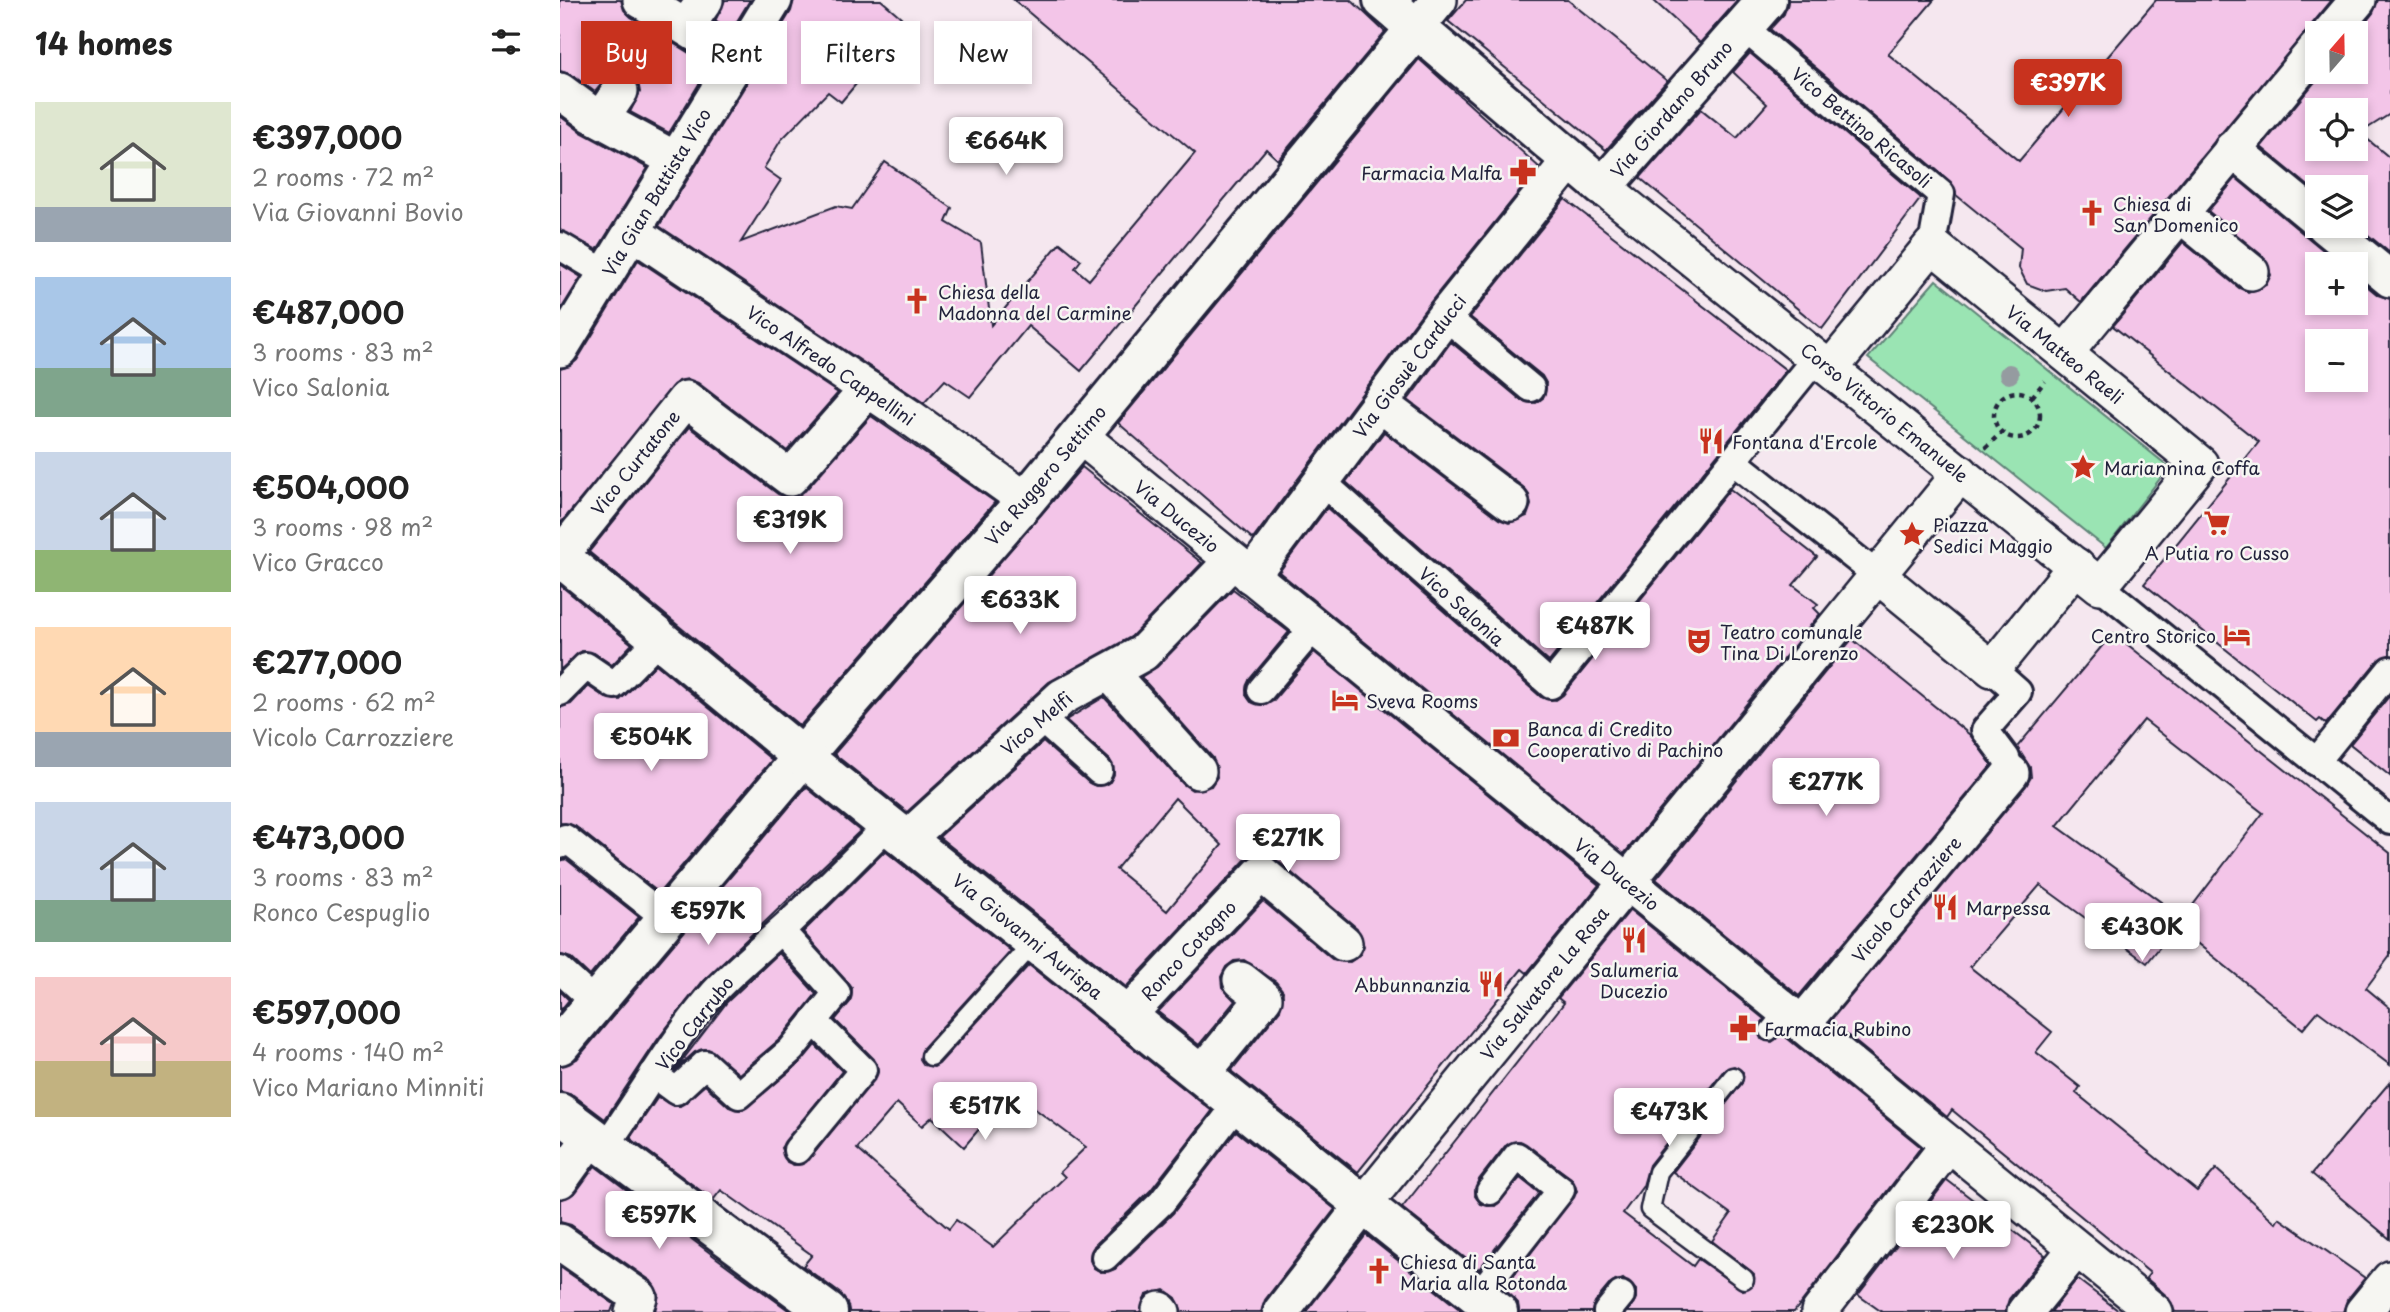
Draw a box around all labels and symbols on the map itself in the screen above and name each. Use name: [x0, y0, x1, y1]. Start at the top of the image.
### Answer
north arrow: [2305, 21, 2368, 84]
street label: Via Giordano Bruno: [1604, 34, 1738, 184]
street label: Vico Bettino Ricasoli: [1786, 60, 1938, 194]
pin: €397K: [2019, 60, 2117, 119]
street label: Via Gian Battista Vico: [595, 103, 717, 281]
pin: €664K: [957, 118, 1055, 177]
pharmacy icon: Farmacia Malfa: [1508, 157, 1538, 187]
place label: Farmacia Malfa: [1361, 159, 1503, 186]
place label: Chiesa di San Domenico: [2113, 190, 2239, 238]
church icon: Chiesa di San Domenico: [2077, 198, 2107, 228]
place label: Chiesa della Madonna del Carmine: [938, 278, 1132, 326]
church icon: Chiesa della Madonna del Carmine: [902, 286, 932, 316]
street label: Via Giosuè Carducci: [1346, 288, 1472, 444]
street label: Vico Alfredo Cappellini: [741, 298, 921, 432]
street label: Via Matteo Raeli: [2000, 298, 2130, 410]
street label: Corso Vittorio Emanuele: [1795, 336, 1975, 488]
street label: Via Ruggero Settimo: [978, 399, 1112, 551]
street label: Vico Curtatone: [584, 403, 686, 521]
restaurant icon: Fontana d'Ercole: [1696, 426, 1726, 456]
place label: Fontana d'Ercole: [1732, 428, 1878, 455]
place icon: Mariannina Coffa: [2068, 452, 2098, 482]
place label: Mariannina Coffa: [2104, 454, 2261, 481]
street label: Via Ducezio: [1128, 473, 1226, 559]
pin: €319K: [741, 496, 839, 556]
supermarket icon: A Putia ro Cusso: [2202, 508, 2232, 538]
place label: Piazza Sedici Maggio: [1933, 511, 2053, 559]
place icon: Piazza Sedici Maggio: [1897, 519, 1927, 549]
place label: A Putia ro Cusso: [2145, 539, 2289, 566]
street label: Vico Salonia: [1413, 560, 1512, 653]
pin: €633K: [971, 576, 1069, 636]
pin: €487K: [1546, 602, 1644, 662]
place label: Teatro comunale Tina Di Lorenzo: [1720, 618, 1863, 666]
hotel icon: Centro Storico: [2222, 620, 2252, 650]
place label: Centro Storico: [2091, 622, 2216, 649]
theatre icon: Teatro comunale Tina Di Lorenzo: [1684, 626, 1714, 656]
street label: Vico Melfi: [994, 685, 1078, 761]
hotel icon: Sveva Rooms: [1330, 685, 1360, 715]
place label: Sveva Rooms: [1366, 687, 1478, 714]
pin: €504K: [602, 714, 700, 773]
place label: Banca di Credito Cooperativo di Pachino: [1527, 715, 1723, 763]
bank icon: Banca di Credito Cooperativo di Pachino: [1491, 723, 1521, 753]
pin: €277K: [1777, 758, 1875, 818]
pin: €271K: [1239, 814, 1337, 874]
street label: Vicolo Carrozziere: [1845, 830, 1967, 968]
street label: Via Ducezio: [1568, 831, 1666, 917]
street label: Via Giovanni Aurispa: [947, 867, 1109, 1005]
pin: €597K: [659, 888, 757, 947]
restaurant icon: Marpessa: [1930, 892, 1960, 922]
street label: Ronco Cotogno: [1134, 894, 1242, 1006]
place label: Marpessa: [1966, 894, 2051, 921]
street label: Via Salvatore La Rosa: [1473, 900, 1615, 1066]
pin: €430K: [2093, 904, 2191, 963]
restaurant icon: Salumeria Ducezio: [1619, 925, 1649, 955]
place label: Salumeria Ducezio: [1590, 956, 1679, 1004]
restaurant icon: Abbunnanzia: [1476, 969, 1506, 999]
street label: Vico Carrubo: [648, 970, 740, 1076]
place label: Abbunnanzia: [1355, 971, 1470, 998]
pharmacy icon: Farmacia Rubino: [1728, 1013, 1758, 1043]
place label: Farmacia Rubino: [1764, 1015, 1911, 1042]
pin: €517K: [936, 1082, 1034, 1142]
pin: €473K: [1620, 1088, 1718, 1148]
pin: €597K: [610, 1192, 708, 1251]
pin: €230K: [1904, 1202, 2002, 1261]
place label: Chiesa di Santa Maria alla Rotonda: [1400, 1248, 1568, 1296]
church icon: Chiesa di Santa Maria alla Rotonda: [1364, 1256, 1394, 1286]

